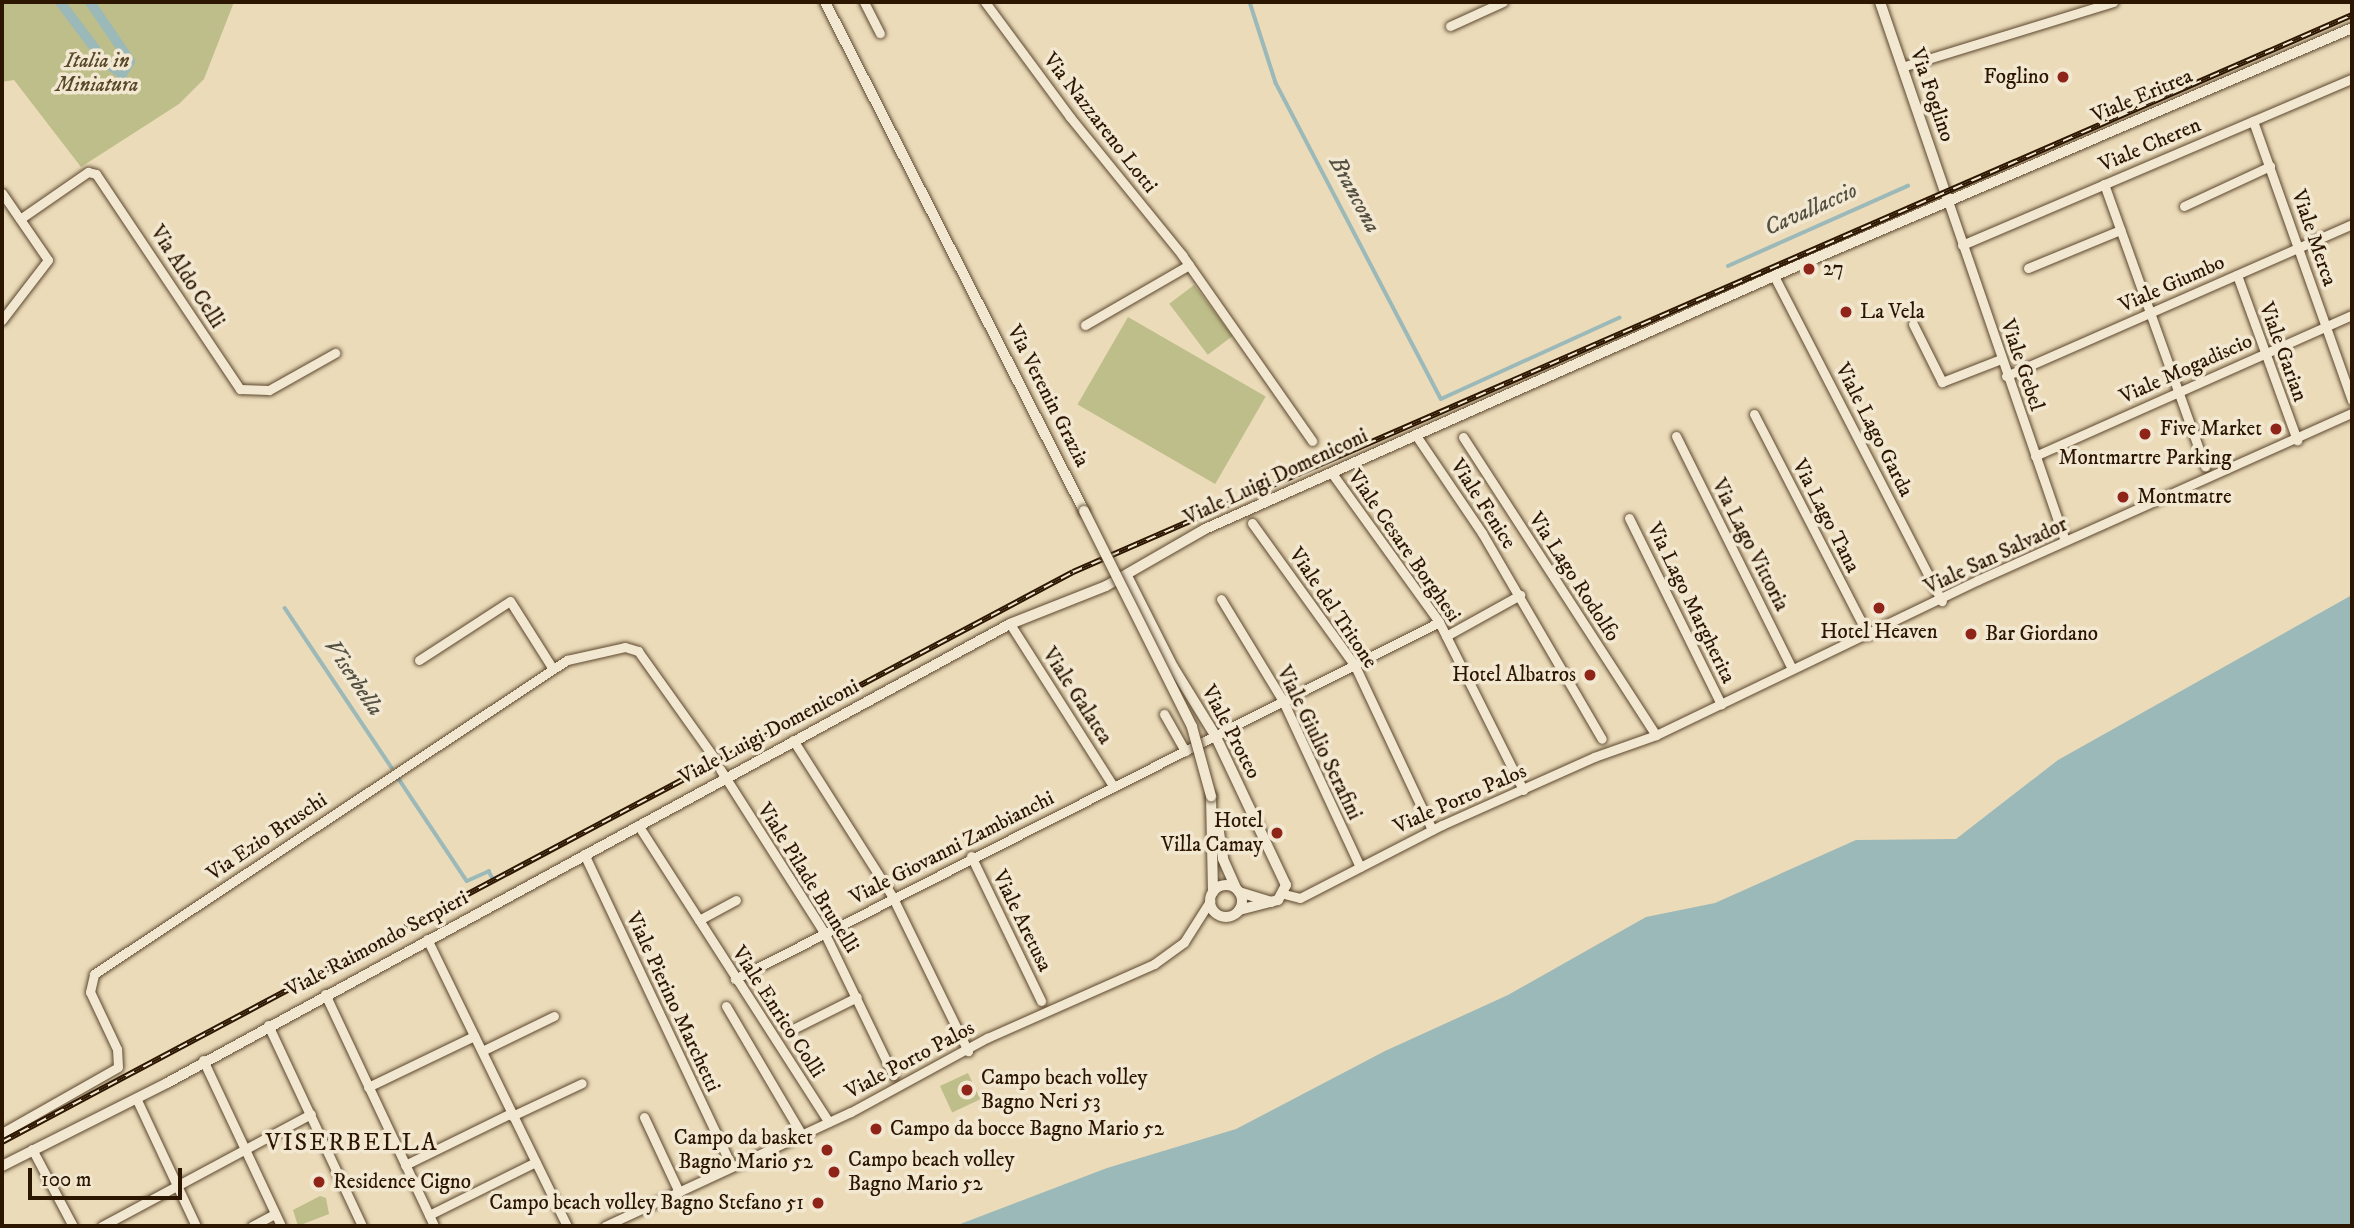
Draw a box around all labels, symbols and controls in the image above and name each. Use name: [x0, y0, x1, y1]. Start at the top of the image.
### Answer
street label: Via Foglino: [1904, 45, 1960, 145]
park label: Italia in Miniatura: [56, 48, 138, 98]
street label: Via Nazzareno Lotti: [1037, 48, 1163, 198]
street label: Viale Eritrea: [2088, 63, 2196, 129]
place label: Foglino: [1984, 64, 2049, 90]
marker: Foglino: [2055, 69, 2071, 85]
street label: Viale Cheren: [2095, 112, 2205, 178]
water label: Brancona: [1322, 152, 1386, 238]
water label: Cavallaccio: [1760, 177, 1862, 243]
street label: Viale Merca: [2286, 187, 2342, 289]
street label: Via Aldo Celli: [144, 221, 230, 333]
street label: Viale Giumbo: [2115, 250, 2229, 318]
place label: 27: [1823, 256, 1844, 282]
marker: 27: [1801, 261, 1817, 277]
place label: La Vela: [1860, 299, 1925, 325]
street label: Viale Garian: [2253, 299, 2313, 405]
marker: La Vela: [1838, 304, 1854, 320]
street label: Viale Gebel: [1995, 316, 2049, 414]
street label: Via Verenin Grazia: [1001, 321, 1095, 471]
street label: Viale Mogadiscio: [2116, 328, 2256, 410]
street label: Viale Lago Garda: [1829, 359, 1919, 501]
place label: Five Market: [2160, 416, 2262, 442]
marker: Five Market: [2268, 421, 2284, 437]
street label: Viale Luigi Domeniconi: [1180, 423, 1372, 531]
marker: Montmartre Parking: [2137, 426, 2153, 442]
place label: Montmartre Parking: [2059, 445, 2231, 471]
street label: Viale Fenice: [1445, 454, 1521, 554]
street label: Via Lago Tana: [1787, 455, 1865, 577]
street label: Viale Cesare Borghesi: [1342, 465, 1466, 627]
street label: Via Lago Vittoria: [1706, 475, 1794, 615]
place label: Montmatre: [2137, 484, 2232, 510]
marker: Montmatre: [2115, 489, 2131, 505]
street label: Via Lago Rodolfo: [1523, 508, 1625, 646]
street label: Viale San Salvador: [1920, 512, 2072, 600]
street label: Via Lago Margherita: [1641, 519, 1741, 687]
street label: Viale del Tritone: [1283, 543, 1383, 673]
marker: Hotel Heaven: [1871, 600, 1887, 616]
place label: Hotel Heaven: [1820, 619, 1938, 645]
place label: Bar Giordano: [1985, 621, 2098, 647]
marker: Bar Giordano: [1963, 626, 1979, 642]
water label: Viserbella: [317, 634, 389, 722]
street label: Viale Galatea: [1036, 643, 1118, 749]
street label: Viale Giulio Serafini: [1271, 662, 1367, 824]
place label: Hotel Albatros: [1452, 662, 1576, 688]
marker: Hotel Albatros: [1582, 667, 1598, 683]
street label: Viale Luigi Domeniconi: [675, 674, 863, 790]
street label: Viale Proteo: [1196, 681, 1266, 783]
street label: Viale Porto Palos: [1390, 758, 1530, 840]
street label: Viale Giovanni Zambianchi: [846, 785, 1058, 911]
street label: Via Ezio Bruschi: [202, 787, 332, 887]
street label: Viale Pilade Brunelli: [752, 798, 864, 958]
place label: Hotel Villa Camay: [1161, 808, 1263, 858]
marker: Hotel Villa Camay: [1269, 825, 1285, 841]
street label: Viale Aretusa: [987, 866, 1057, 976]
street label: Viale Raimondo Serpieri: [282, 885, 472, 1003]
street label: Viale Pierino Marchetti: [620, 908, 726, 1096]
street label: Viale Enrico Colli: [726, 941, 830, 1083]
street label: Viale Porto Palos: [841, 1015, 979, 1105]
place label: Campo beach volley Bagno Neri 53: [981, 1065, 1147, 1115]
marker: Campo beach volley Bagno Neri 53: [959, 1082, 975, 1098]
place label: Campo da bocce Bagno Mario 52: [890, 1116, 1164, 1142]
marker: Campo da bocce Bagno Mario 52: [868, 1121, 884, 1137]
place label: Campo da basket Bagno Mario 52: [674, 1125, 813, 1175]
district label: VISERBELLA: [267, 1130, 437, 1158]
marker: Campo da basket Bagno Mario 52: [819, 1142, 835, 1158]
place label: Campo beach volley Bagno Mario 52: [848, 1147, 1014, 1197]
scale bar: [32, 1154, 186, 1198]
marker: Campo beach volley Bagno Mario 52: [826, 1164, 842, 1180]
text: 100 m: [41, 1167, 92, 1193]
place label: Residence Cigno: [333, 1169, 471, 1195]
marker: Residence Cigno: [311, 1174, 327, 1190]
place label: Campo beach volley Bagno Stefano 51: [489, 1190, 804, 1216]
marker: Campo beach volley Bagno Stefano 51: [810, 1195, 826, 1211]

